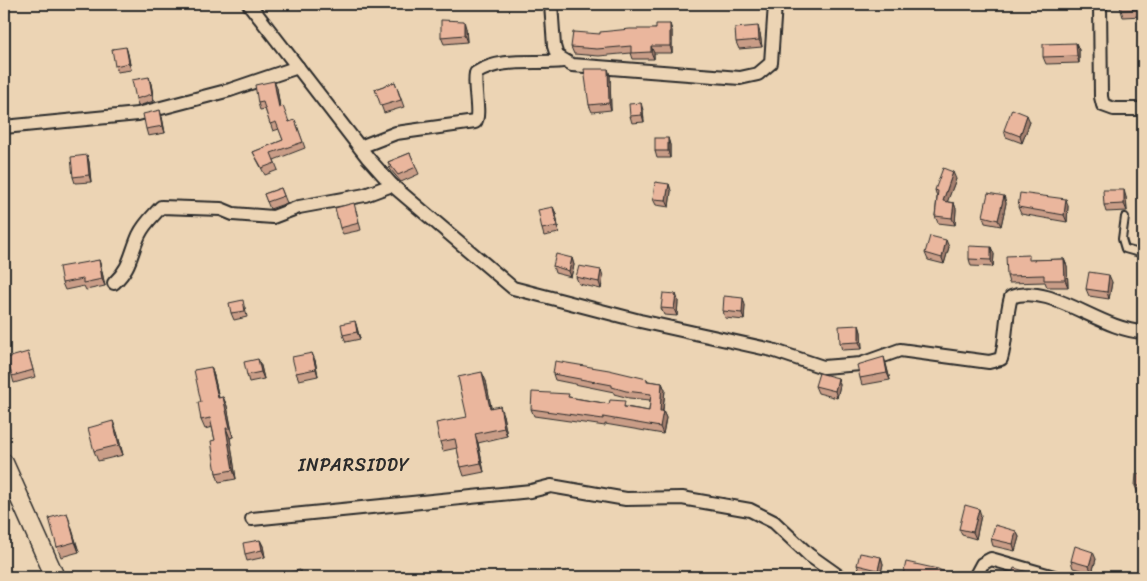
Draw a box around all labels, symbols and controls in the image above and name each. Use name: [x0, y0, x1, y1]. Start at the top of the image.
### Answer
district label: INPARSIDDY: [297, 449, 410, 481]

